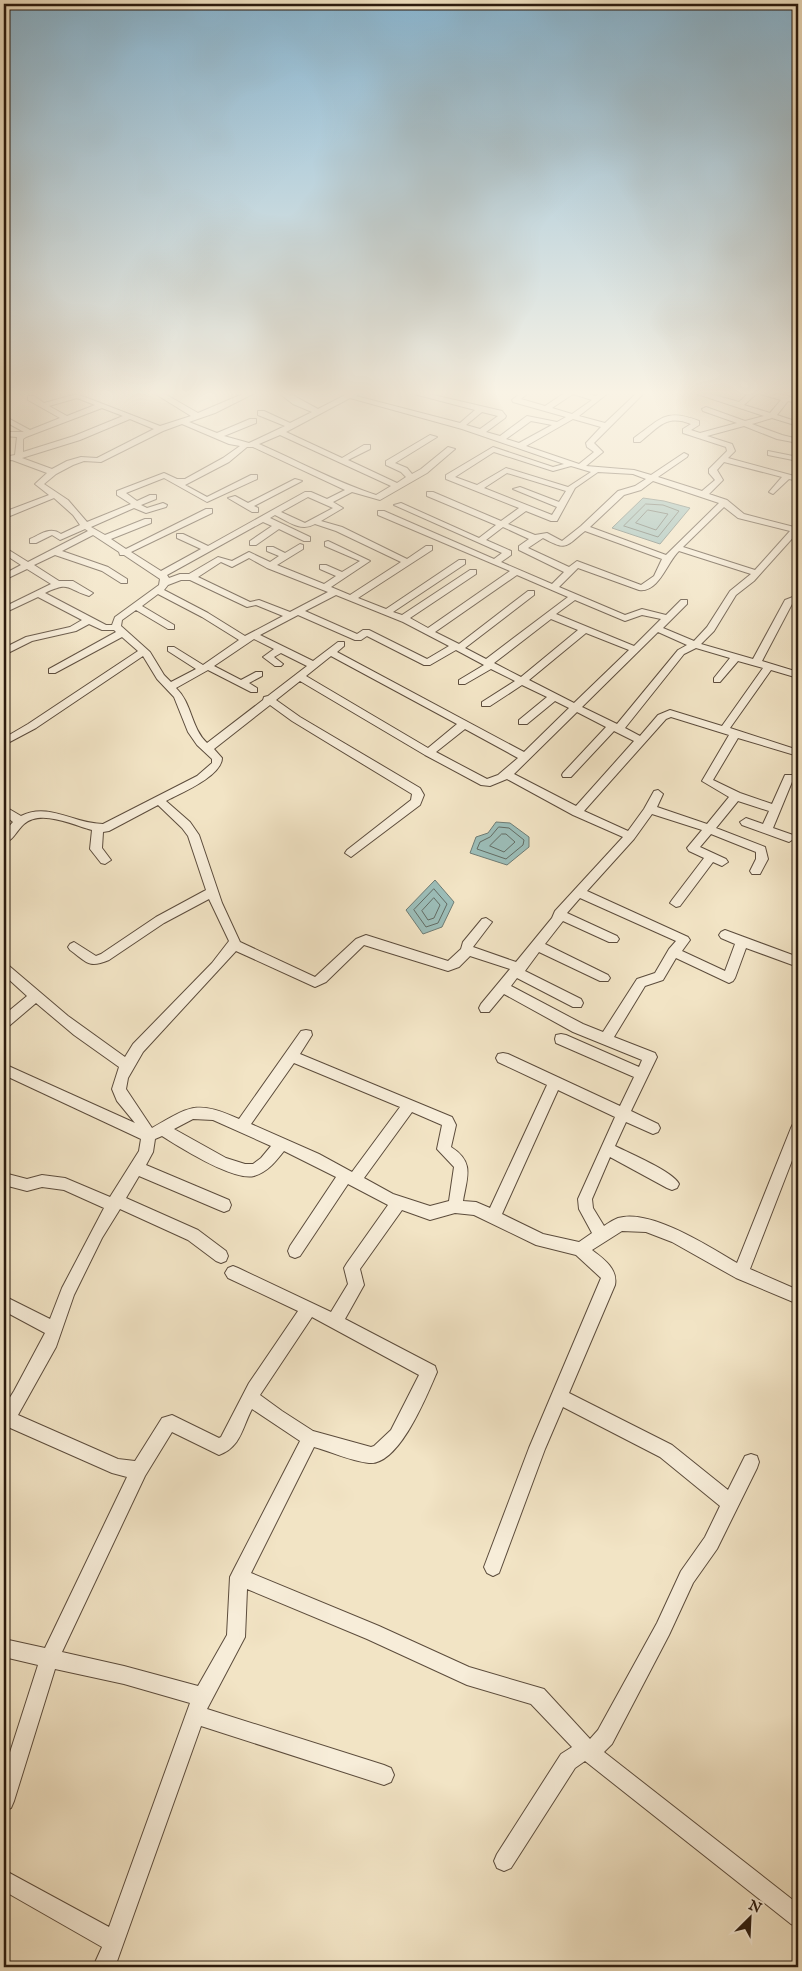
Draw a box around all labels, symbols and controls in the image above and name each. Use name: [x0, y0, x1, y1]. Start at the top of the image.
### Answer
north arrow: [724, 1894, 774, 1944]
text: N: [745, 1896, 764, 1918]

